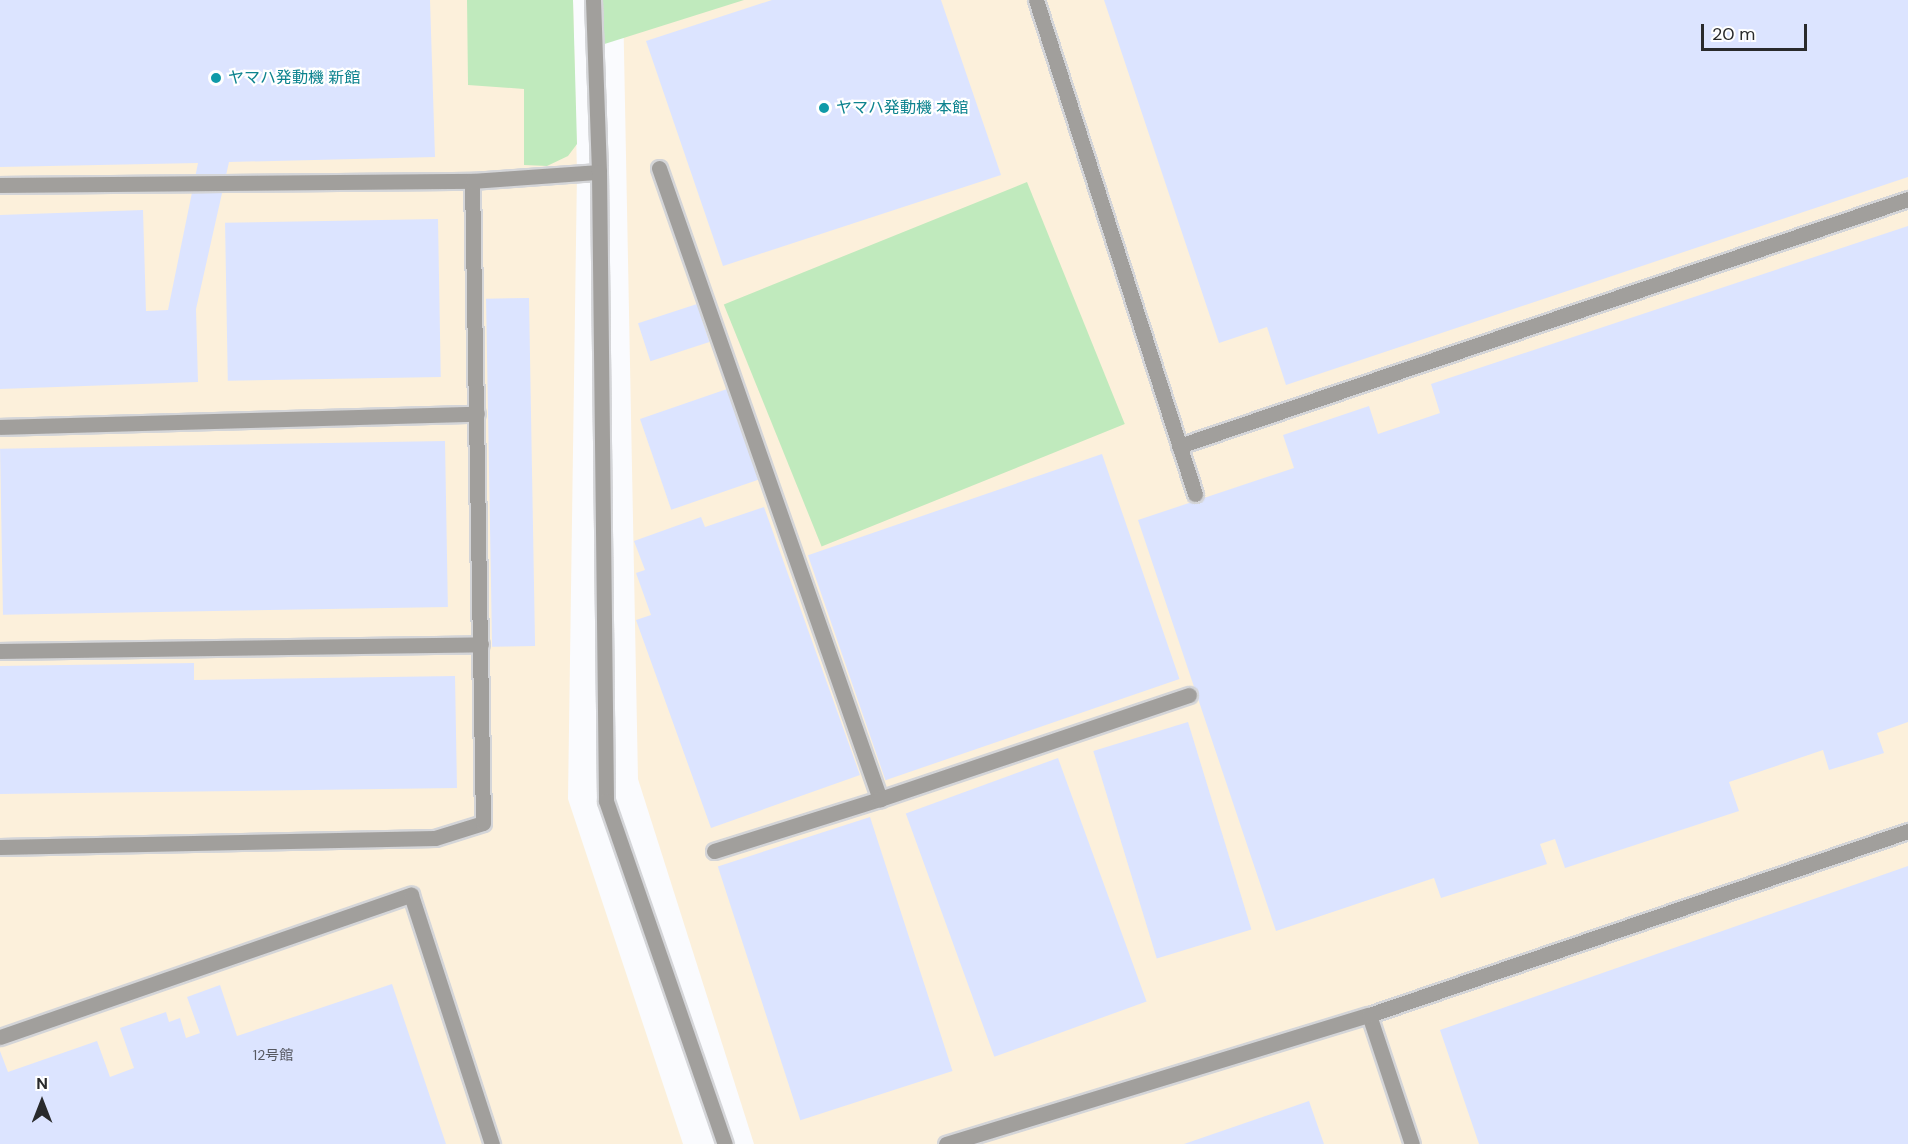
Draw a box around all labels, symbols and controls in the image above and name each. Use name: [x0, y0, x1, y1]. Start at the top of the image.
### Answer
scale bar: [1704, 12, 1810, 50]
text: 20 m: [1712, 22, 1755, 46]
place label: ヤマハ発動機 新館: [228, 68, 360, 88]
marker: ヤマハ発動機 新館: [209, 71, 223, 85]
place label: ヤマハ発動機 本館: [836, 98, 968, 118]
marker: ヤマハ発動機 本館: [817, 101, 831, 115]
house number: 12号館: [253, 1047, 293, 1063]
north arrow: [12, 1072, 72, 1132]
text: N: [36, 1073, 48, 1094]

